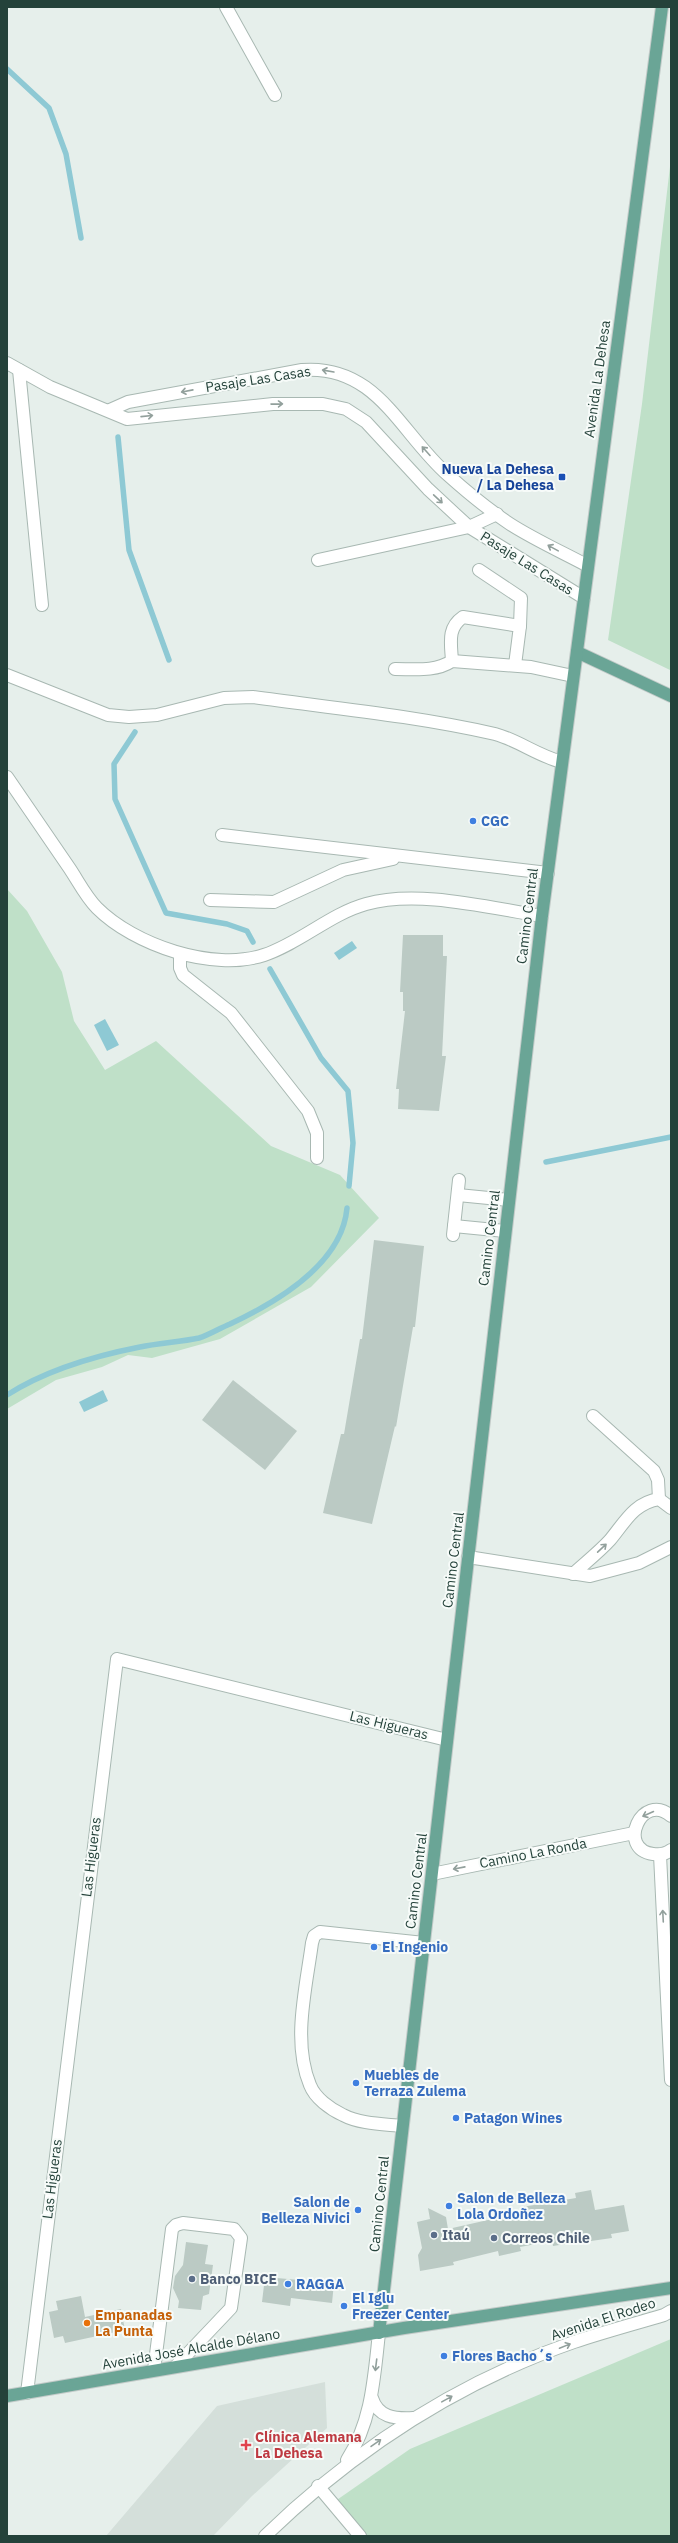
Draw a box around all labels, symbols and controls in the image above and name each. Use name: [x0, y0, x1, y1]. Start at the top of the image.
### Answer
street label: Avenida La Dehesa: [580, 319, 614, 439]
street label: Pasaje Las Casas: [204, 362, 312, 396]
one-way arrow: [322, 366, 335, 374]
one-way arrow: [180, 387, 193, 395]
one-way arrow: [270, 400, 283, 408]
one-way arrow: [140, 413, 153, 420]
one-way arrow: [422, 446, 431, 456]
place label: Nueva La Dehesa / La Dehesa: [442, 460, 554, 494]
marker: Nueva La Dehesa / La Dehesa: [557, 472, 567, 482]
one-way arrow: [433, 495, 444, 504]
street label: Pasaje Las Casas: [477, 527, 577, 599]
one-way arrow: [548, 543, 560, 551]
place label: CGC: [481, 812, 509, 830]
marker: CGC: [468, 816, 478, 826]
street label: Camino Central: [512, 867, 542, 965]
street label: Camino Central: [474, 1189, 504, 1287]
street label: Camino Central: [438, 1511, 468, 1609]
one-way arrow: [597, 1543, 607, 1552]
street label: Las Higueras: [348, 1707, 430, 1743]
one-way arrow: [642, 1811, 654, 1818]
street label: Las Higueras: [77, 1816, 105, 1898]
street label: Camino Central: [401, 1832, 431, 1930]
street label: Camino La Ronda: [478, 1834, 589, 1872]
one-way arrow: [452, 1865, 465, 1873]
one-way arrow: [660, 1910, 667, 1923]
place label: El Ingenio: [382, 1938, 448, 1956]
marker: El Ingenio: [369, 1942, 379, 1952]
place label: Muebles de Terraza Zulema: [364, 2066, 466, 2100]
marker: Muebles de Terraza Zulema: [351, 2078, 361, 2088]
place label: Patagon Wines: [464, 2109, 562, 2127]
marker: Patagon Wines: [451, 2113, 461, 2123]
street label: Las Higueras: [38, 2138, 66, 2220]
street label: Camino Central: [365, 2155, 393, 2253]
place label: Salon de Belleza Lola Ordoñez: [457, 2189, 566, 2223]
place label: Salon de Belleza Nivici: [261, 2193, 350, 2227]
marker: Salon de Belleza Lola Ordoñez: [444, 2201, 454, 2211]
marker: Salon de Belleza Nivici: [353, 2205, 363, 2215]
place label: Itaú: [442, 2226, 470, 2244]
place label: Correos Chile: [502, 2229, 590, 2247]
marker: Itaú: [429, 2230, 439, 2240]
marker: Correos Chile: [489, 2233, 499, 2243]
place label: Banco BICE: [200, 2270, 277, 2288]
marker: Banco BICE: [187, 2274, 197, 2284]
place label: RAGGA: [296, 2275, 345, 2293]
marker: RAGGA: [283, 2279, 293, 2289]
place label: El Iglu Freezer Center: [352, 2289, 449, 2323]
street label: Avenida El Rodeo: [548, 2294, 658, 2344]
marker: El Iglu Freezer Center: [339, 2301, 349, 2311]
place label: Empanadas La Punta: [95, 2306, 172, 2340]
marker: Empanadas La Punta: [82, 2318, 92, 2328]
street label: Avenida José Alcalde Délano: [100, 2324, 282, 2374]
one-way arrow: [558, 2341, 570, 2349]
place label: Flores Bacho´s: [452, 2347, 552, 2365]
marker: Flores Bacho´s: [439, 2351, 449, 2361]
one-way arrow: [372, 2358, 379, 2371]
one-way arrow: [441, 2395, 453, 2403]
place label: Clínica Alemana La Dehesa: [255, 2428, 362, 2462]
marker: Clínica Alemana La Dehesa: [240, 2439, 252, 2451]
one-way arrow: [370, 2439, 381, 2447]

